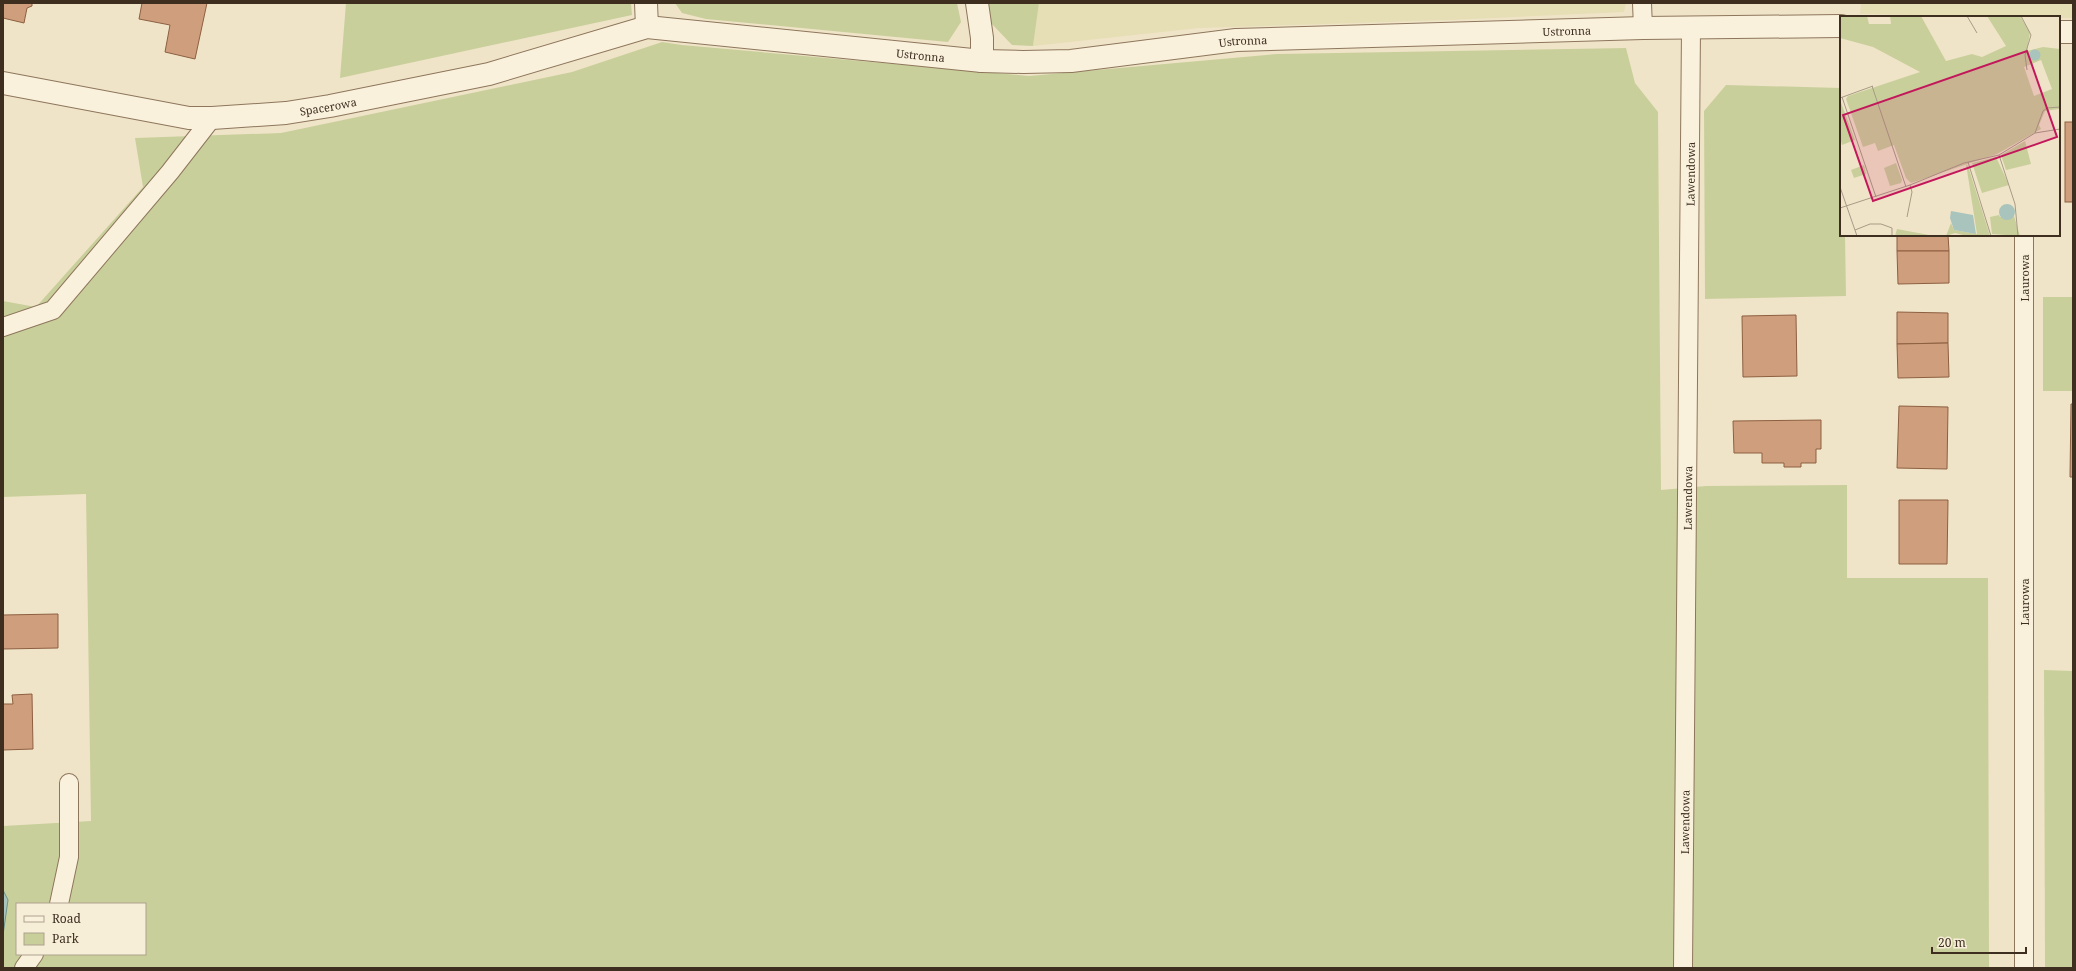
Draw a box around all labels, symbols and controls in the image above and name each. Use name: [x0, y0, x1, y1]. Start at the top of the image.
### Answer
inset map: [1840, 16, 2060, 236]
street label: Ustronna: [1542, 22, 1591, 38]
street label: Ustronna: [1218, 32, 1267, 50]
street label: Ustronna: [896, 45, 946, 65]
street label: Spacerowa: [298, 93, 358, 118]
street label: Lawendowa: [1682, 142, 1698, 206]
street label: Laurowa: [2017, 254, 2032, 302]
street label: Lawendowa: [1679, 466, 1695, 530]
street label: Laurowa: [2017, 578, 2032, 626]
street label: Lawendowa: [1676, 790, 1692, 854]
legend: [16, 903, 146, 955]
text: Road: [52, 910, 82, 927]
scale bar: [1932, 929, 2026, 955]
text: Park: [52, 930, 80, 947]
text: 20 m: [1938, 934, 1966, 951]

